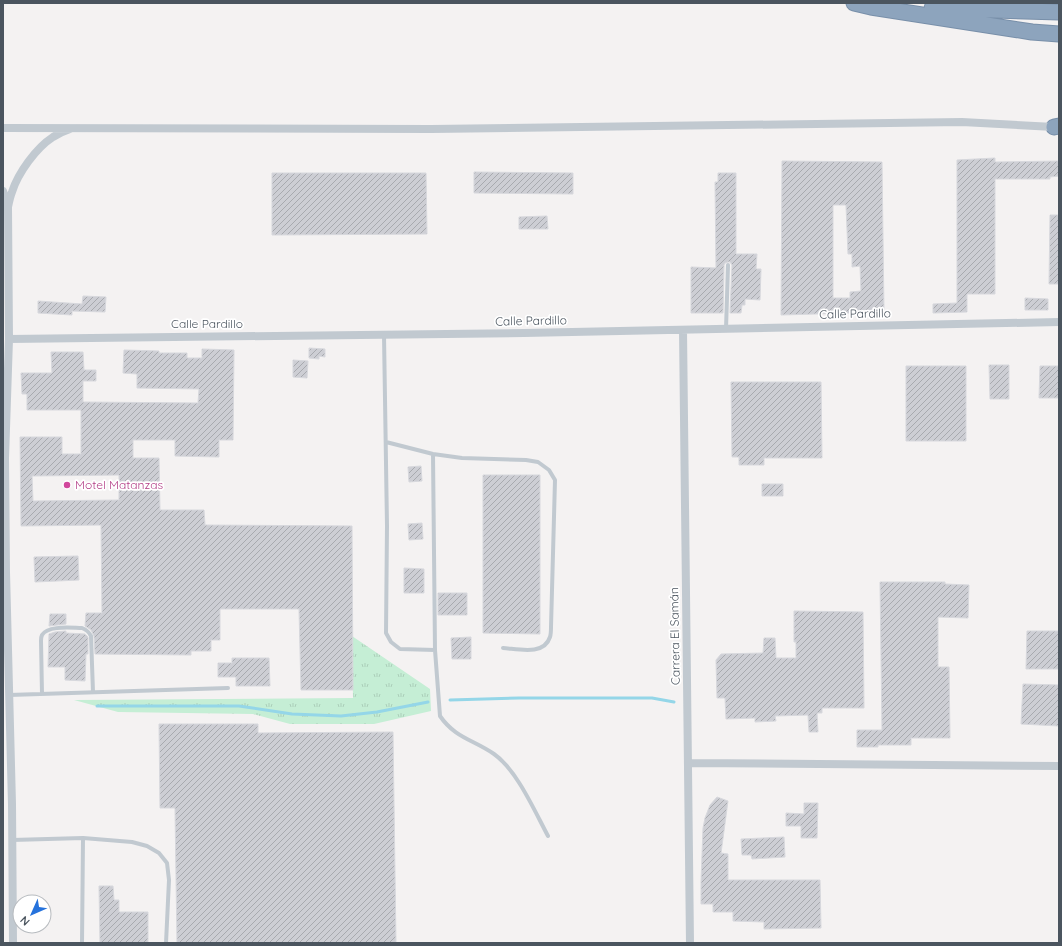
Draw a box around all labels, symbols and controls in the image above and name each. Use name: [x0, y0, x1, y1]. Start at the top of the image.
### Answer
street label: Calle Pardillo: [819, 305, 891, 322]
street label: Calle Pardillo: [495, 312, 567, 329]
street label: Calle Pardillo: [171, 316, 243, 331]
place label: Motel Matanzas: [75, 477, 163, 492]
marker: Motel Matanzas: [62, 480, 72, 490]
street label: Carrera El Samán: [666, 587, 683, 685]
north arrow: [12, 894, 52, 934]
text: N: [17, 913, 33, 929]

